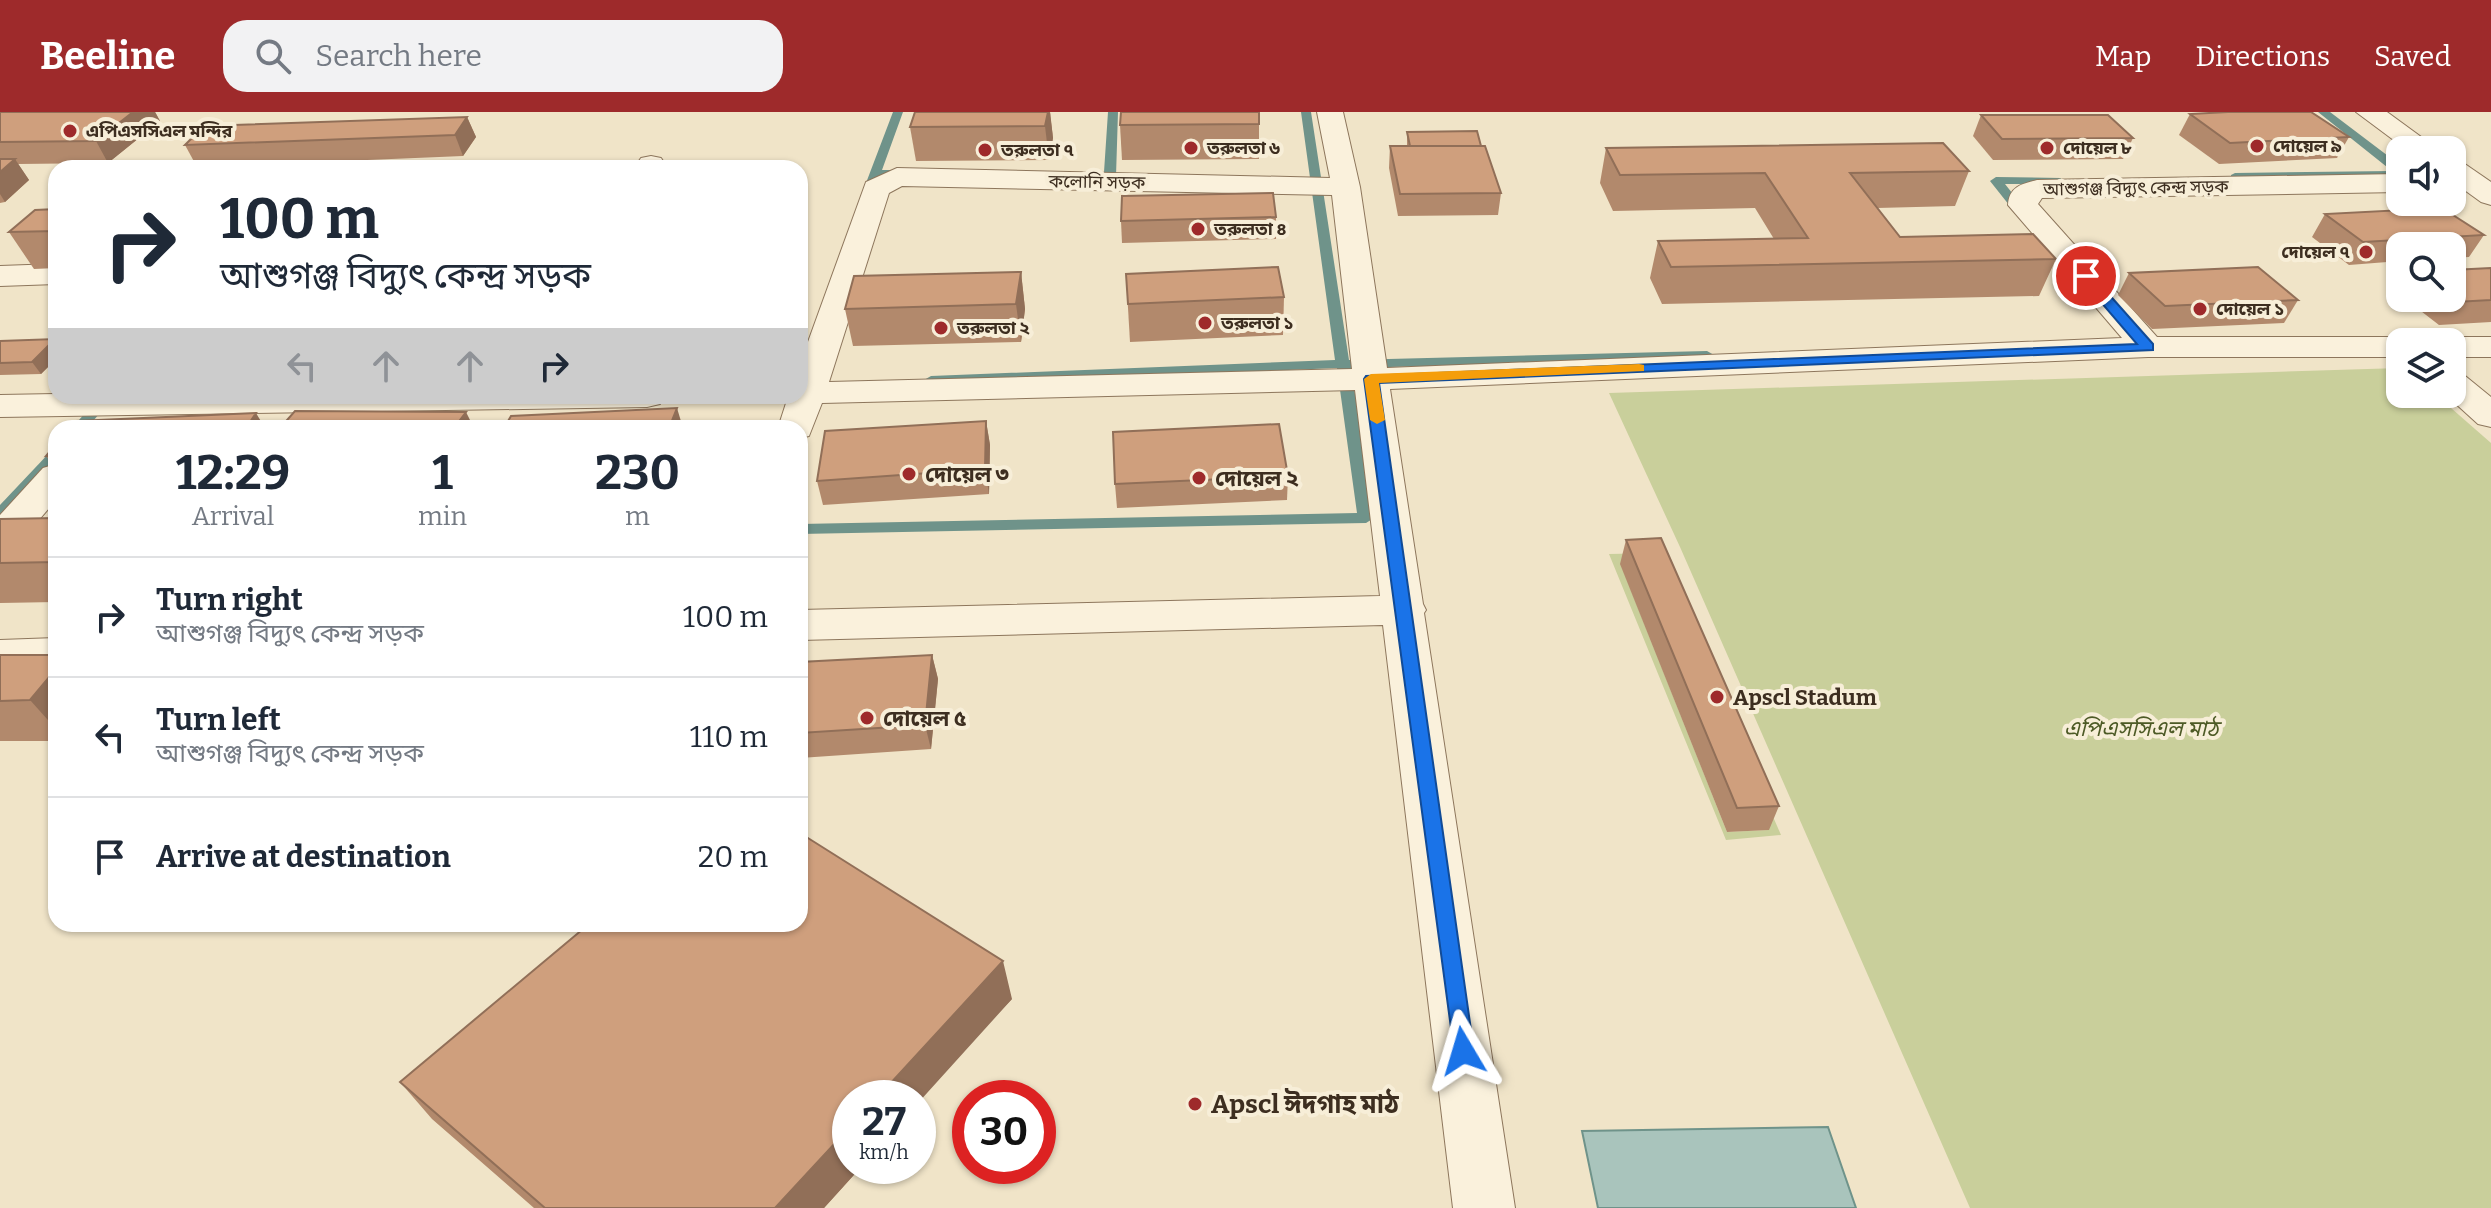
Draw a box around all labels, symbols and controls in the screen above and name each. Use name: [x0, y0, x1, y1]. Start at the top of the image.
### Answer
search box: [223, 20, 783, 92]
text: Beeline: [40, 33, 175, 79]
icon: search: [251, 34, 295, 78]
text: Search here: [315, 38, 482, 74]
text: Map: [2095, 40, 2151, 73]
text: Directions: [2195, 40, 2330, 73]
text: Saved: [2374, 40, 2451, 73]
place label: এপিএসসিএল মন্দির: [86, 120, 233, 142]
marker: এপিএসসিএল মন্দির: [61, 122, 79, 140]
place label: দোয়েল ৯: [2273, 135, 2342, 157]
map controls: [2386, 136, 2466, 408]
button: sound: [2386, 136, 2466, 216]
place label: তরুলতা ৬: [1206, 137, 1280, 159]
place label: দোয়েল ৮: [2063, 137, 2132, 159]
marker: দোয়েল ৯: [2248, 137, 2266, 155]
place label: তরুলতা ৭: [1000, 139, 1074, 161]
marker: তরুলতা ৬: [1182, 139, 1200, 157]
marker: দোয়েল ৮: [2038, 139, 2056, 157]
marker: তরুলতা ৭: [976, 141, 994, 159]
street label: কলোনি সড়ক: [1047, 170, 1146, 194]
street label: আশুগঞ্জ বিদ্যুৎ কেন্দ্র সড়ক: [2042, 175, 2229, 201]
text: 100 m: [220, 186, 379, 253]
icon: right: [88, 192, 192, 296]
place label: তরুলতা ৪: [1213, 218, 1287, 240]
marker: তরুলতা ৪: [1189, 220, 1207, 238]
button: search: [2386, 232, 2466, 312]
place label: দোয়েল ৭: [2281, 241, 2350, 263]
pin: [2052, 242, 2120, 310]
marker: দোয়েল ৭: [2357, 243, 2375, 261]
text: আশুগঞ্জ বিদ্যুৎ কেন্দ্র সড়ক: [220, 254, 591, 298]
icon: arrive: [2064, 254, 2108, 298]
place label: দোয়েল ১: [2216, 298, 2285, 320]
marker: দোয়েল ১: [2191, 300, 2209, 318]
place label: তরুলতা ১: [1220, 312, 1294, 334]
marker: তরুলতা ১: [1196, 314, 1214, 332]
place label: তরুলতা ২: [956, 317, 1030, 339]
marker: তরুলতা ২: [932, 319, 950, 337]
button: layers: [2386, 328, 2466, 408]
icon: left: [280, 344, 324, 388]
icon: ahead: [364, 344, 408, 388]
icon: ahead: [448, 344, 492, 388]
icon: right: [532, 344, 576, 388]
text: 12:29: [176, 444, 290, 502]
text: 1: [432, 444, 453, 502]
text: 230: [595, 444, 680, 502]
place label: দোয়েল ৩: [925, 461, 1009, 488]
marker: দোয়েল ৩: [900, 465, 918, 483]
place label: দোয়েল ২: [1215, 465, 1299, 492]
marker: দোয়েল ২: [1190, 469, 1208, 487]
text: Arrival: [192, 501, 274, 532]
text: min: [418, 501, 467, 532]
text: m: [625, 501, 650, 532]
text: Turn right: [156, 582, 303, 618]
icon: right: [88, 595, 132, 639]
text: 100 m: [683, 599, 768, 635]
text: আশুগঞ্জ বিদ্যুৎ কেন্দ্র সড়ক: [156, 618, 424, 649]
place label: Apscl Stadum: [1733, 684, 1877, 711]
marker: Apscl Stadum: [1708, 688, 1726, 706]
text: Turn left: [156, 702, 281, 738]
place label: দোয়েল ৫: [883, 705, 967, 732]
marker: দোয়েল ৫: [858, 709, 876, 727]
icon: left: [88, 715, 132, 759]
park label: এপিএসসিএল মাঠ: [2064, 715, 2222, 742]
text: 110 m: [690, 719, 768, 755]
text: আশুগঞ্জ বিদ্যুৎ কেন্দ্র সড়ক: [156, 738, 424, 769]
icon: arrive: [88, 835, 132, 879]
text: Arrive at destination: [156, 839, 451, 875]
text: 20 m: [698, 839, 768, 875]
position arrow: [1421, 1009, 1505, 1093]
speed limit sign: 30: [952, 1080, 1056, 1184]
place label: Apscl ঈদগাহ মাঠ: [1211, 1088, 1399, 1120]
marker: Apscl ঈদগাহ মাঠ: [1186, 1095, 1204, 1113]
text: 27: [862, 1098, 906, 1146]
text: km/h: [859, 1140, 909, 1164]

